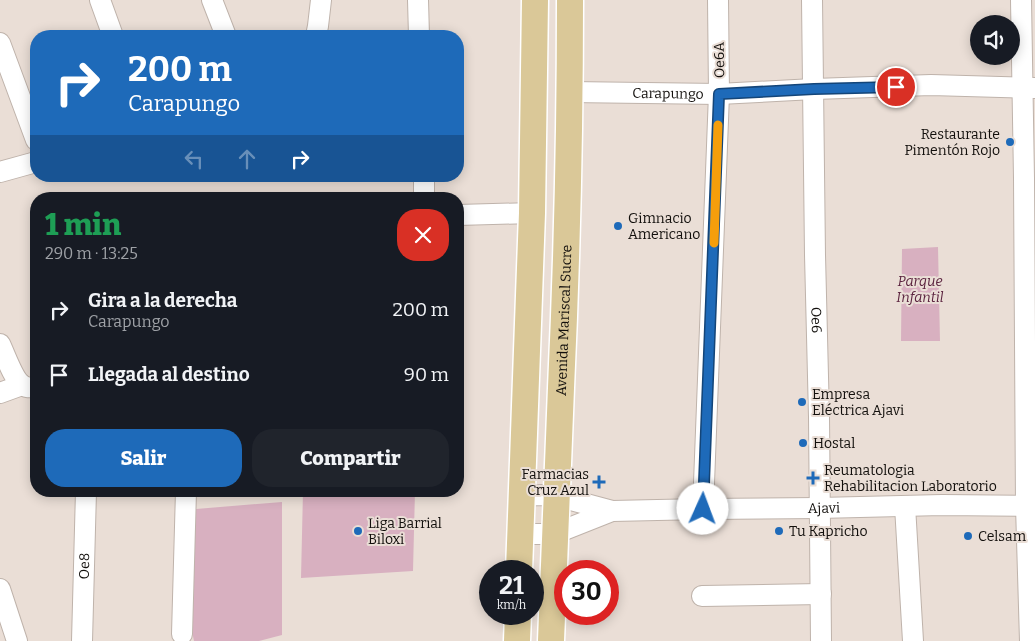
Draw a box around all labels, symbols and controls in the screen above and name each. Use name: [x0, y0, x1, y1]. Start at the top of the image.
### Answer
map controls: [970, 15, 1020, 65]
button: sound: [970, 15, 1020, 65]
street label: Oe6A: [711, 42, 728, 78]
text: 200 m: [128, 48, 232, 90]
icon: right: [45, 50, 110, 115]
pin: [875, 66, 917, 108]
icon: arrive: [882, 73, 910, 101]
street label: Carapungo: [632, 85, 704, 103]
text: Carapungo: [128, 90, 240, 117]
place label: Restaurante Pimentón Rojo: [904, 126, 1000, 159]
marker: Restaurante Pimentón Rojo: [1004, 136, 1016, 148]
icon: left: [180, 145, 208, 173]
icon: ahead: [233, 145, 261, 173]
icon: right: [286, 145, 314, 173]
text: 1 min: [45, 207, 121, 243]
button: close: [397, 209, 449, 261]
place label: Gimnacio Americano: [628, 210, 700, 243]
marker: Gimnacio Americano: [612, 220, 624, 232]
text: 290 m · 13:25: [45, 244, 138, 263]
street label: Avenida Mariscal Sucre: [553, 244, 575, 396]
park label: Parque Infantil: [896, 273, 944, 306]
text: Gira a la derecha: [88, 289, 237, 312]
icon: right: [45, 296, 73, 324]
text: 200 m: [392, 298, 449, 321]
street label: Oe6: [807, 307, 825, 333]
text: Carapungo: [88, 312, 170, 331]
icon: arrive: [45, 361, 73, 389]
text: Llegada al destino: [88, 363, 250, 386]
text: 90 m: [404, 363, 449, 386]
place label: Empresa Eléctrica Ajavi: [812, 386, 904, 419]
marker: Empresa Eléctrica Ajavi: [796, 396, 808, 408]
button: Salir: [45, 429, 242, 487]
button: Compartir: [252, 429, 449, 487]
place label: Hostal: [813, 435, 855, 452]
marker: Hostal: [797, 437, 809, 449]
place label: Reumatologia Rehabilitacion Laboratorio: [824, 462, 997, 495]
place label: Farmacias Cruz Azul: [522, 466, 589, 499]
marker: Reumatologia Rehabilitacion Laboratorio: [806, 471, 820, 485]
marker: Farmacias Cruz Azul: [593, 476, 605, 488]
position arrow: [676, 482, 728, 534]
street label: Ajavi: [808, 499, 840, 517]
place label: Liga Barrial Biloxi: [368, 515, 442, 548]
place label: Tu Kapricho: [789, 523, 868, 540]
marker: Liga Barrial Biloxi: [352, 525, 364, 537]
marker: Tu Kapricho: [773, 525, 785, 537]
place label: Celsam: [978, 528, 1027, 545]
marker: Celsam: [962, 530, 974, 542]
street label: Oe8: [76, 553, 93, 579]
speed limit sign: 30: [554, 560, 619, 625]
text: 21: [499, 571, 524, 601]
text: km/h: [497, 598, 526, 612]

